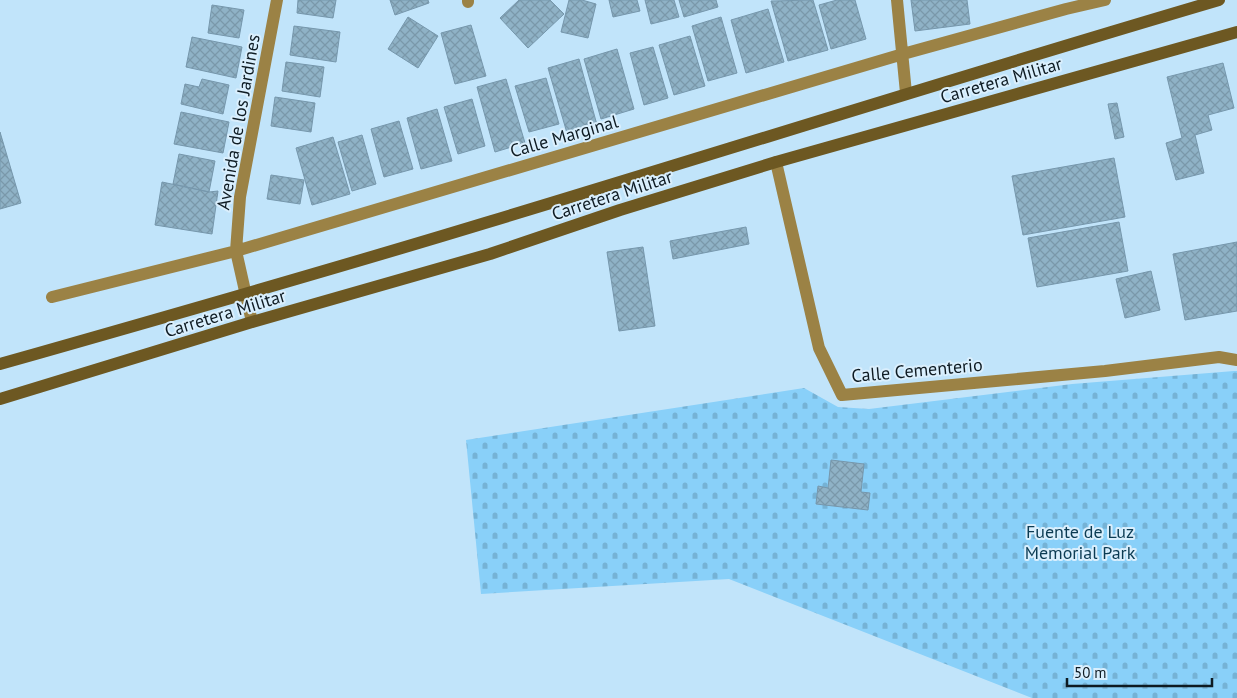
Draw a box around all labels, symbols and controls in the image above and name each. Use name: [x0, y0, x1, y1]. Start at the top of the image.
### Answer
street label: Avenida de los Jardines: [211, 32, 265, 212]
street label: Carretera Militar: [938, 52, 1064, 108]
street label: Calle Marginal: [507, 109, 621, 162]
street label: Carretera Militar: [549, 165, 675, 225]
street label: Carretera Militar: [162, 284, 288, 342]
street label: Calle Cementerio: [851, 353, 983, 387]
park label: Fuente de Luz Memorial Park: [1025, 520, 1136, 564]
scale bar: [1067, 656, 1212, 688]
text: 50 m: [1074, 663, 1107, 682]

